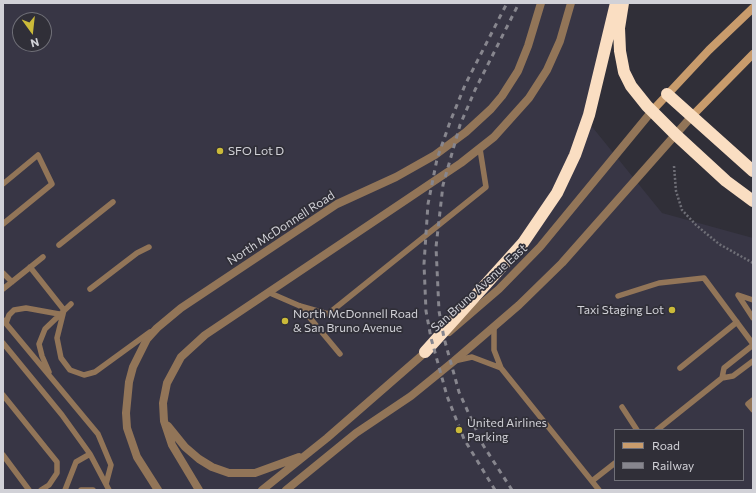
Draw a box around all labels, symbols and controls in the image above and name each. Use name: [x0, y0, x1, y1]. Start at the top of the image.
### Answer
north arrow: [12, 12, 52, 52]
text: N: [29, 36, 41, 50]
place label: SFO Lot D: [228, 144, 284, 158]
marker: SFO Lot D: [215, 146, 225, 156]
street label: North McDonnell Road: [225, 188, 337, 268]
street label: San Bruno Avenue East: [428, 241, 530, 335]
place label: Taxi Staging Lot: [577, 303, 664, 317]
marker: Taxi Staging Lot: [667, 305, 677, 315]
place label: North McDonnell Road & San Bruno Avenue: [293, 307, 418, 335]
marker: North McDonnell Road & San Bruno Avenue: [280, 316, 290, 326]
place label: United Airlines Parking: [467, 416, 547, 444]
marker: United Airlines Parking: [454, 425, 464, 435]
legend: [614, 429, 744, 481]
text: Road: [652, 438, 680, 452]
text: Railway: [652, 458, 694, 472]

